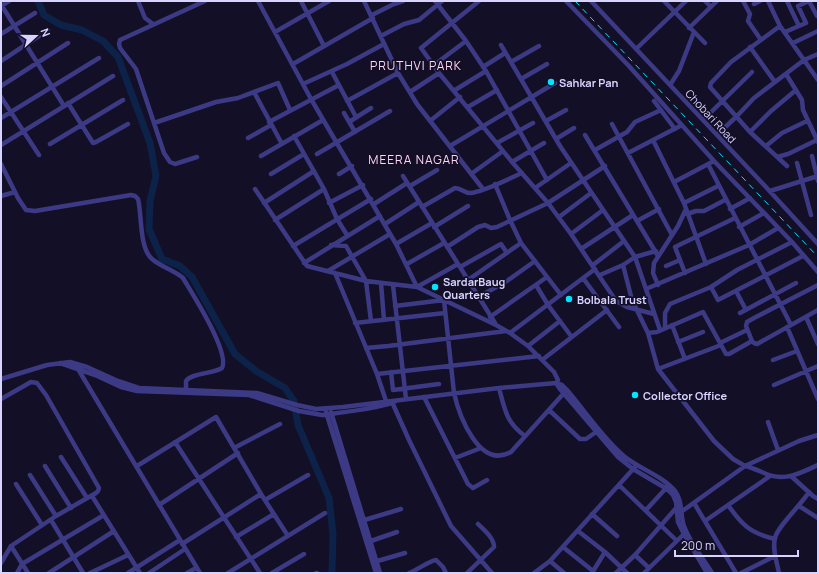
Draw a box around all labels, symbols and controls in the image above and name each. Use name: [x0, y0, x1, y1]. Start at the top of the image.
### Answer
north arrow: [16, 16, 56, 56]
text: N: [37, 26, 54, 39]
district label: PRUTHVI PARK: [370, 57, 462, 74]
place label: Sahkar Pan: [559, 75, 619, 90]
marker: Sahkar Pan: [546, 77, 556, 87]
street label: Chobari Road: [682, 86, 740, 146]
district label: MEERA NAGAR: [368, 151, 460, 168]
place label: SardarBaug Quarters: [443, 274, 505, 302]
marker: SardarBaug Quarters: [430, 282, 440, 292]
place label: Bolbala Trust: [577, 292, 647, 307]
marker: Bolbala Trust: [564, 294, 574, 304]
place label: Collector Office: [643, 388, 727, 403]
marker: Collector Office: [630, 390, 640, 400]
scale bar: [675, 532, 798, 558]
text: 200 m: [681, 537, 715, 554]

